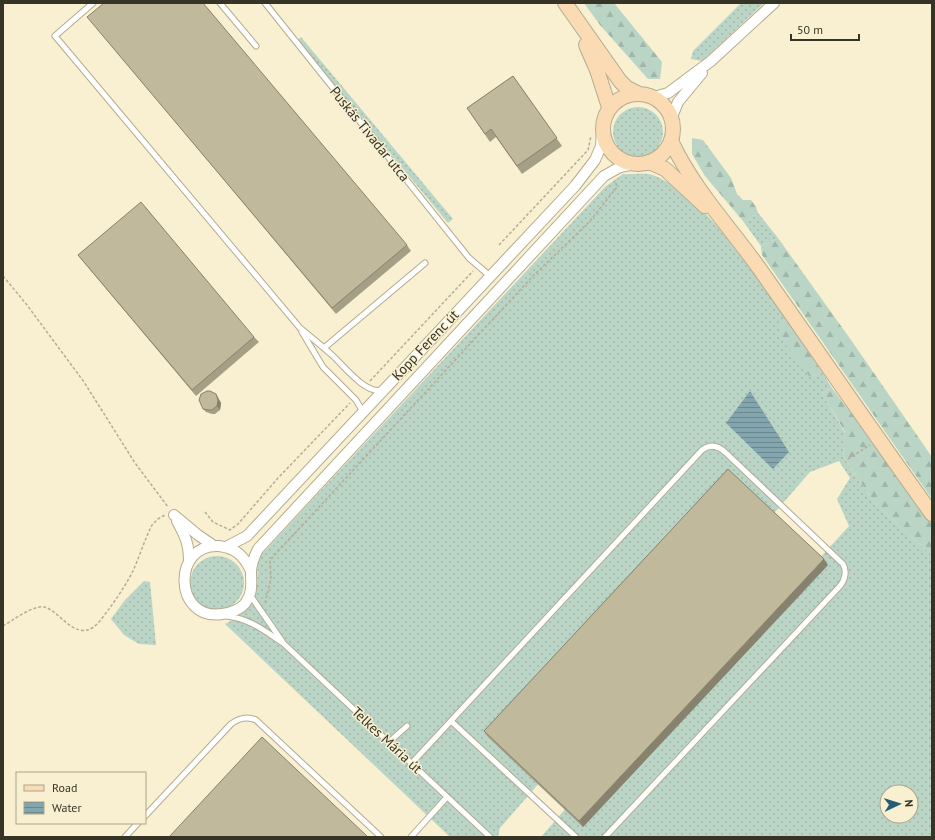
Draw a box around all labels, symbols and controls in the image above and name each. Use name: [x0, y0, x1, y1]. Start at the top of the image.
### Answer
scale bar: [791, 16, 859, 42]
text: 50 m: [797, 22, 823, 37]
street label: Puskás Tivadar utca: [326, 83, 414, 185]
street label: Kopp Ferenc út: [388, 306, 462, 384]
street label: Telkes Mária út: [348, 703, 426, 777]
legend: [16, 772, 146, 824]
text: Road: [52, 780, 77, 795]
north arrow: [879, 784, 919, 824]
text: N: [902, 799, 916, 807]
text: Water: [52, 800, 82, 815]

